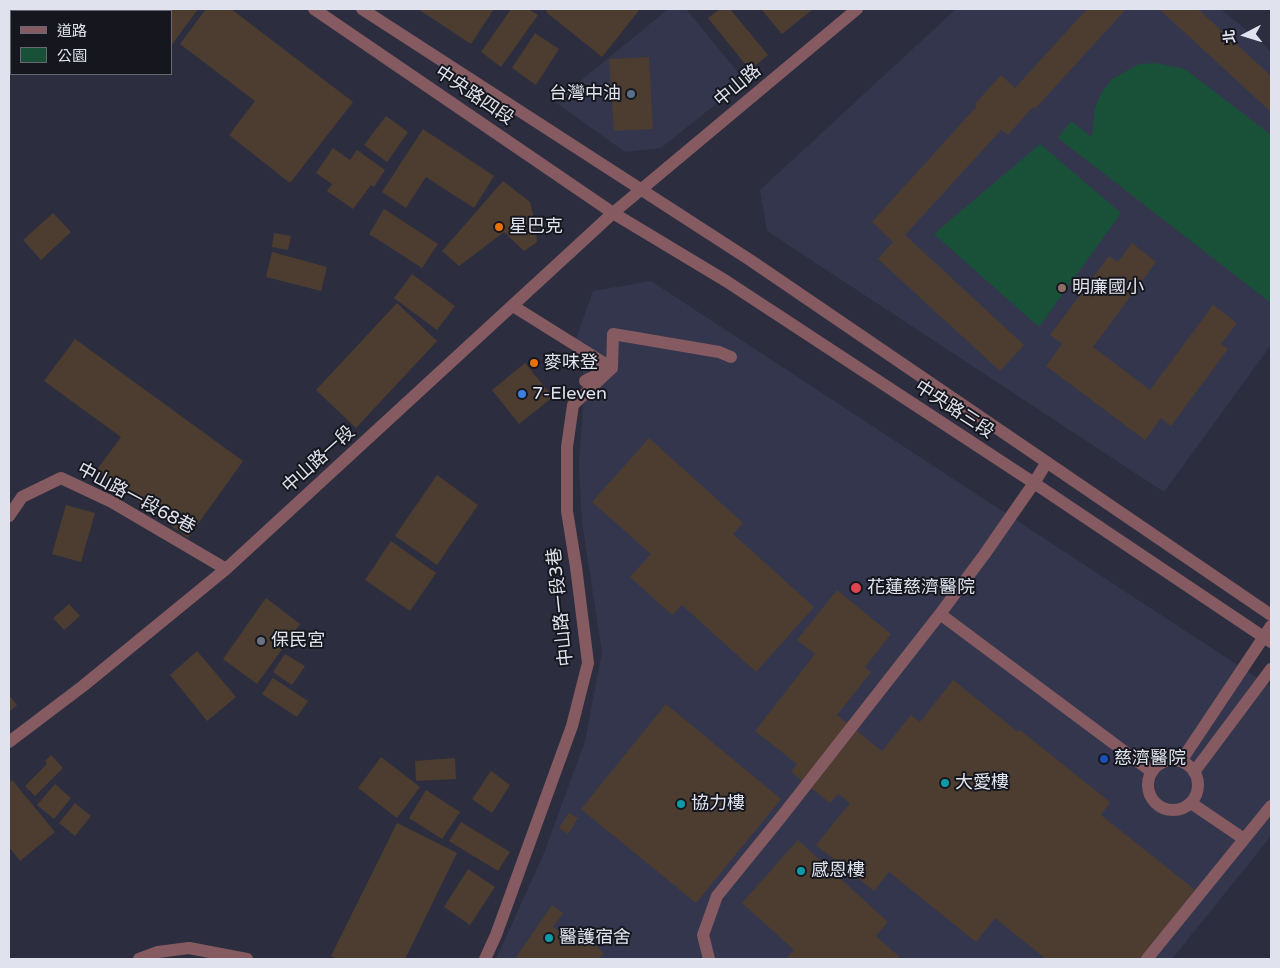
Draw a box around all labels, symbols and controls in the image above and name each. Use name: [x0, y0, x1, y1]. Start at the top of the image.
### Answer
legend: [10, 10, 172, 75]
north arrow: [1220, 10, 1270, 60]
text: 道路: [57, 22, 87, 40]
text: 北: [1220, 29, 1239, 44]
text: 公園: [57, 47, 87, 65]
street label: 中山路: [710, 60, 766, 112]
street label: 中央路四段: [431, 62, 517, 130]
place label: 台灣中油: [549, 83, 621, 105]
marker: 台灣中油: [625, 88, 637, 100]
place label: 星巴克: [509, 216, 563, 238]
marker: 星巴克: [493, 221, 505, 233]
place label: 明廉國小: [1072, 277, 1144, 299]
marker: 明廉國小: [1056, 282, 1068, 294]
place label: 麥味登: [544, 352, 598, 374]
marker: 麥味登: [528, 357, 540, 369]
street label: 中央路三段: [910, 376, 998, 444]
place label: 7-Eleven: [532, 383, 607, 405]
marker: 7-Eleven: [516, 388, 528, 400]
street label: 中山路一段: [278, 422, 360, 498]
street label: 中山路一段68巷: [73, 459, 199, 539]
street label: 中山路一段3巷: [544, 547, 578, 667]
place label: 花蓮慈濟醫院: [867, 577, 975, 599]
marker: 花蓮慈濟醫院: [849, 581, 863, 595]
place label: 保民宮: [271, 630, 325, 652]
marker: 保民宮: [255, 635, 267, 647]
place label: 慈濟醫院: [1114, 748, 1186, 770]
marker: 慈濟醫院: [1098, 753, 1110, 765]
place label: 大愛樓: [955, 772, 1009, 794]
marker: 大愛樓: [939, 777, 951, 789]
place label: 協力樓: [691, 793, 745, 815]
marker: 協力樓: [675, 798, 687, 810]
place label: 感恩樓: [811, 860, 865, 882]
marker: 感恩樓: [795, 865, 807, 877]
place label: 醫護宿舍: [559, 927, 631, 949]
marker: 醫護宿舍: [543, 932, 555, 944]

